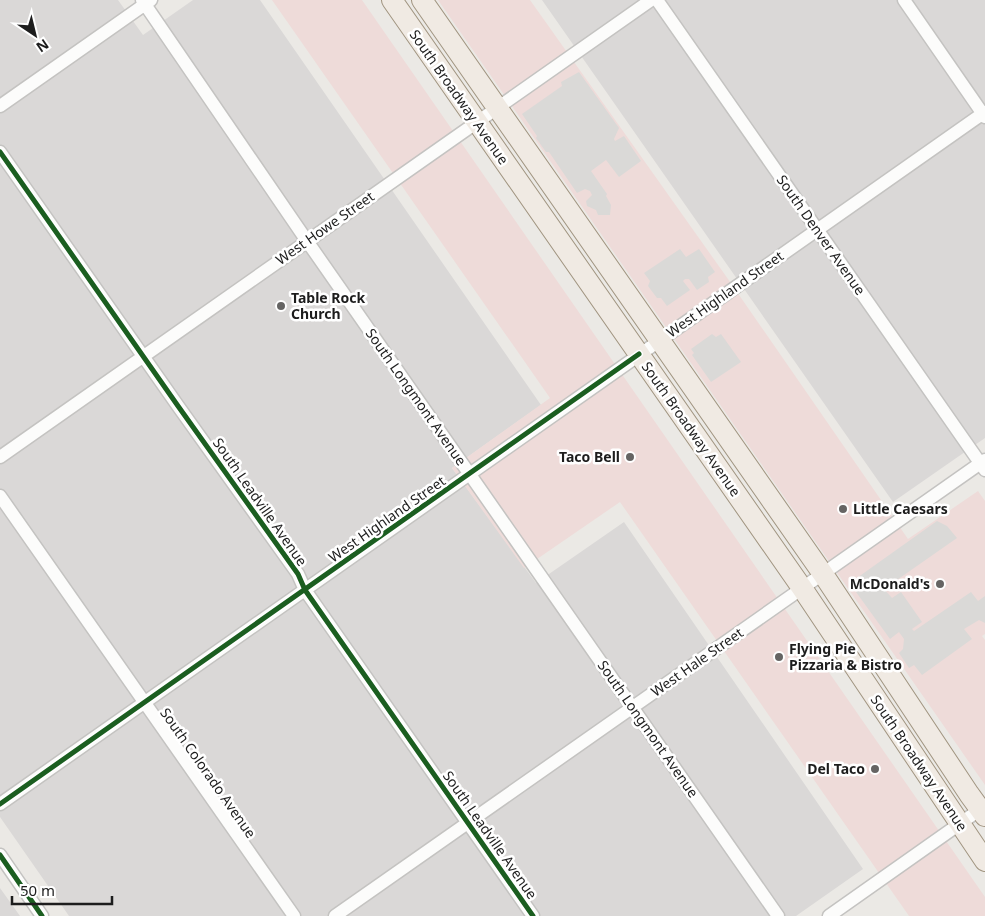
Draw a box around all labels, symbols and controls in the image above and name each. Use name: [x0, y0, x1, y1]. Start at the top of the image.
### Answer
north arrow: [10, 10, 60, 60]
street label: South Broadway Avenue: [406, 26, 513, 168]
text: N: [33, 35, 53, 57]
street label: South Denver Avenue: [773, 171, 870, 299]
street label: West Howe Street: [272, 186, 378, 269]
street label: West Highland Street: [662, 246, 787, 341]
place label: Table Rock Church: [291, 288, 366, 323]
marker: Table Rock Church: [275, 300, 287, 312]
street label: South Longmont Avenue: [362, 324, 471, 469]
street label: South Broadway Avenue: [638, 358, 745, 500]
street label: South Leadville Avenue: [209, 434, 312, 570]
place label: Taco Bell: [559, 447, 620, 466]
marker: Taco Bell: [624, 451, 636, 463]
street label: West Highland Street: [324, 471, 449, 566]
place label: Little Caesars: [853, 499, 948, 518]
marker: Little Caesars: [837, 503, 849, 515]
place label: McDonald's: [850, 574, 930, 593]
marker: McDonald's: [934, 578, 946, 590]
street label: West Hale Street: [647, 623, 747, 700]
place label: Flying Pie Pizzaria & Bistro: [789, 639, 902, 674]
marker: Flying Pie Pizzaria & Bistro: [773, 651, 785, 663]
street label: South Longmont Avenue: [594, 656, 703, 801]
street label: South Broadway Avenue: [867, 691, 972, 835]
street label: South Colorado Avenue: [156, 704, 261, 842]
place label: Del Taco: [807, 759, 865, 778]
marker: Del Taco: [869, 763, 881, 775]
street label: South Leadville Avenue: [439, 767, 542, 903]
scale bar: [12, 874, 112, 906]
text: 50 m: [20, 880, 55, 900]

